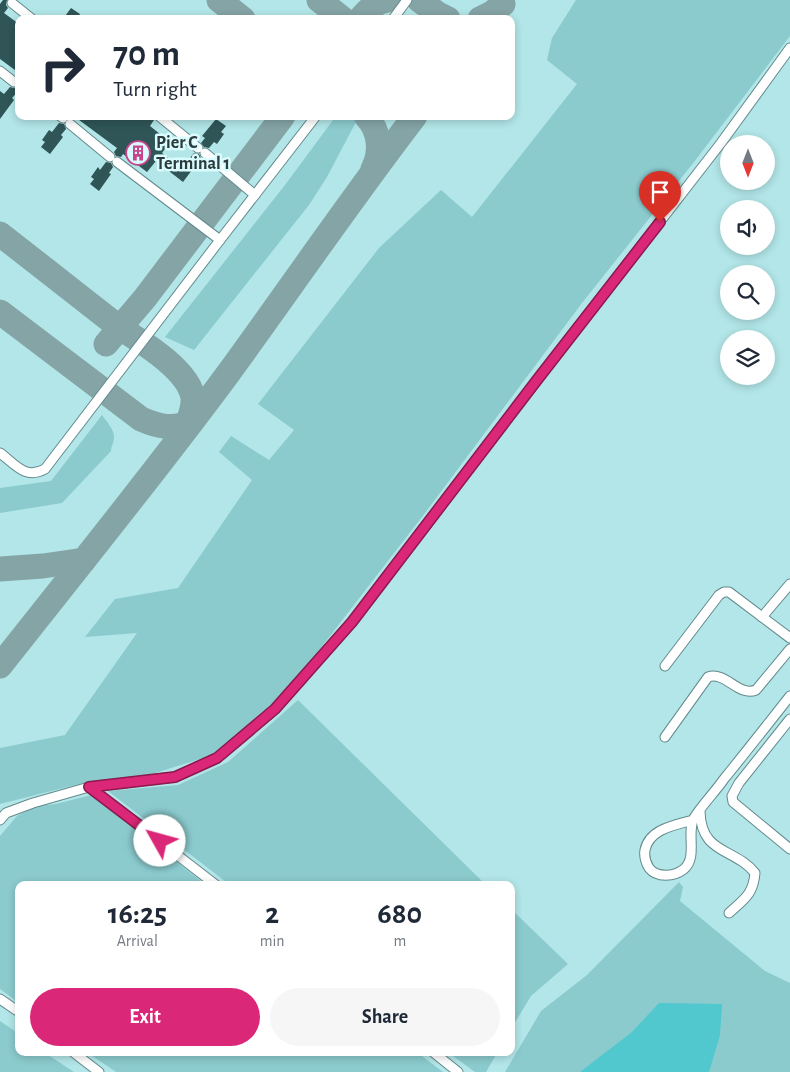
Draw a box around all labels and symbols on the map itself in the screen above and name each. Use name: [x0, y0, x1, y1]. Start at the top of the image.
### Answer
place label: Pier C Terminal 1: [156, 134, 230, 173]
north arrow: [720, 135, 775, 190]
building icon: Pier C Terminal 1: [125, 140, 151, 166]
pin: [639, 171, 681, 222]
position arrow: [133, 814, 185, 866]

